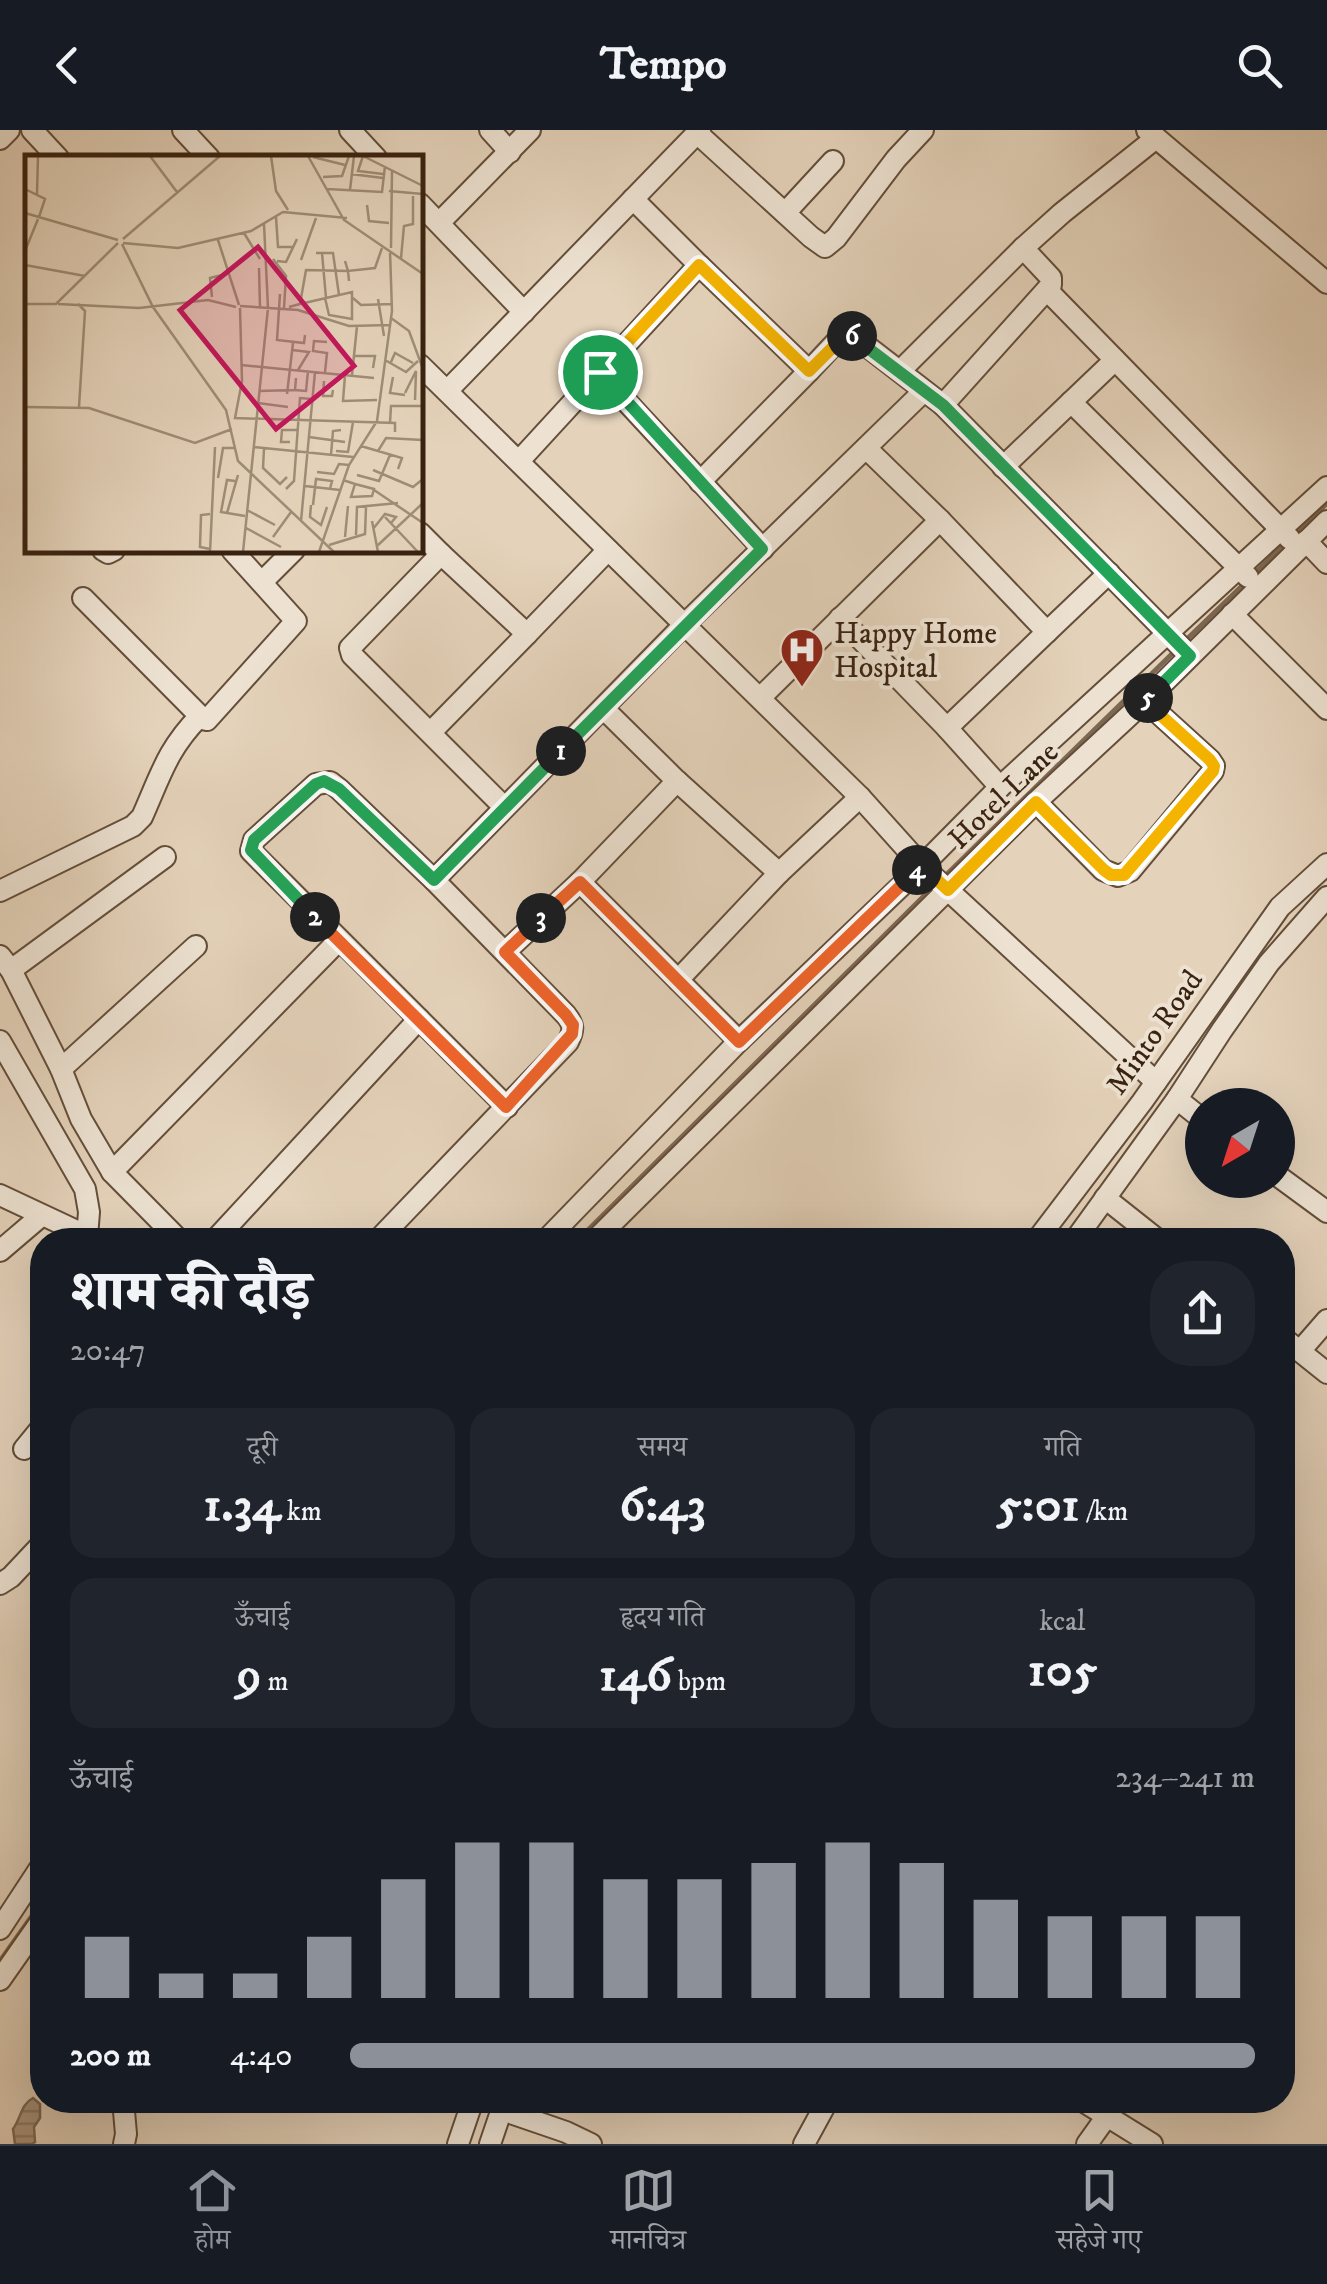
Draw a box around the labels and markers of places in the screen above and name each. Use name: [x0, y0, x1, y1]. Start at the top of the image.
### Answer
pin: 6: [827, 311, 877, 361]
pin: [558, 330, 643, 415]
place label: Happy Home Hospital: [834, 616, 997, 687]
hospital icon: Happy Home Hospital: [779, 627, 825, 688]
pin: 5: [1123, 673, 1173, 723]
pin: 1: [536, 726, 586, 776]
pin: 4: [892, 845, 942, 895]
pin: 2: [290, 892, 340, 942]
pin: 3: [516, 893, 566, 943]

